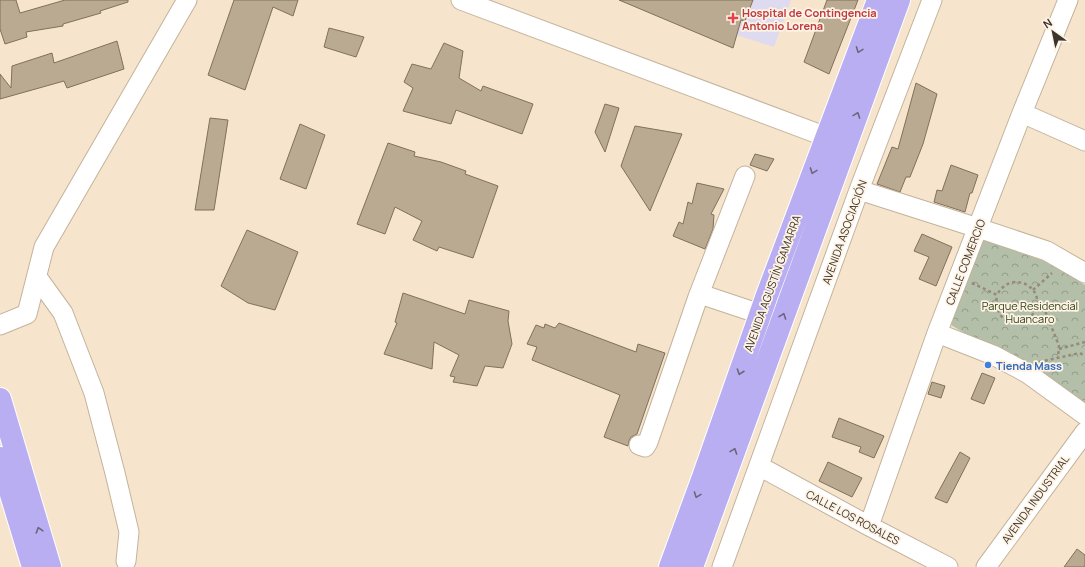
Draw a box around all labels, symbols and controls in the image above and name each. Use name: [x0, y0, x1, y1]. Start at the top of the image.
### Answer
place label: Hospital de Contingencia Antonio Lorena: [742, 5, 877, 33]
marker: Hospital de Contingencia Antonio Lorena: [727, 12, 739, 24]
north arrow: [1033, 12, 1073, 52]
text: N: [1040, 15, 1055, 32]
one-way arrow: [856, 46, 864, 53]
one-way arrow: [852, 112, 860, 119]
one-way arrow: [809, 168, 818, 175]
street label: AVENIDA ASOCIACIÓN: [818, 178, 870, 286]
street label: AVENIDA AGUSTÍN GAMARRA: [740, 212, 804, 354]
street label: CALLE COMERCIO: [942, 217, 988, 307]
park label: Parque Residencial Huancaro: [982, 298, 1078, 326]
one-way arrow: [779, 313, 787, 320]
place label: Tienda Mass: [996, 358, 1062, 373]
marker: Tienda Mass: [983, 360, 993, 370]
one-way arrow: [736, 369, 745, 376]
one-way arrow: [730, 448, 738, 455]
street label: AVENIDA INDUSTRIAL: [998, 451, 1072, 546]
street label: CALLE LOS ROSALES: [804, 486, 902, 548]
one-way arrow: [693, 491, 701, 498]
one-way arrow: [35, 526, 44, 533]

